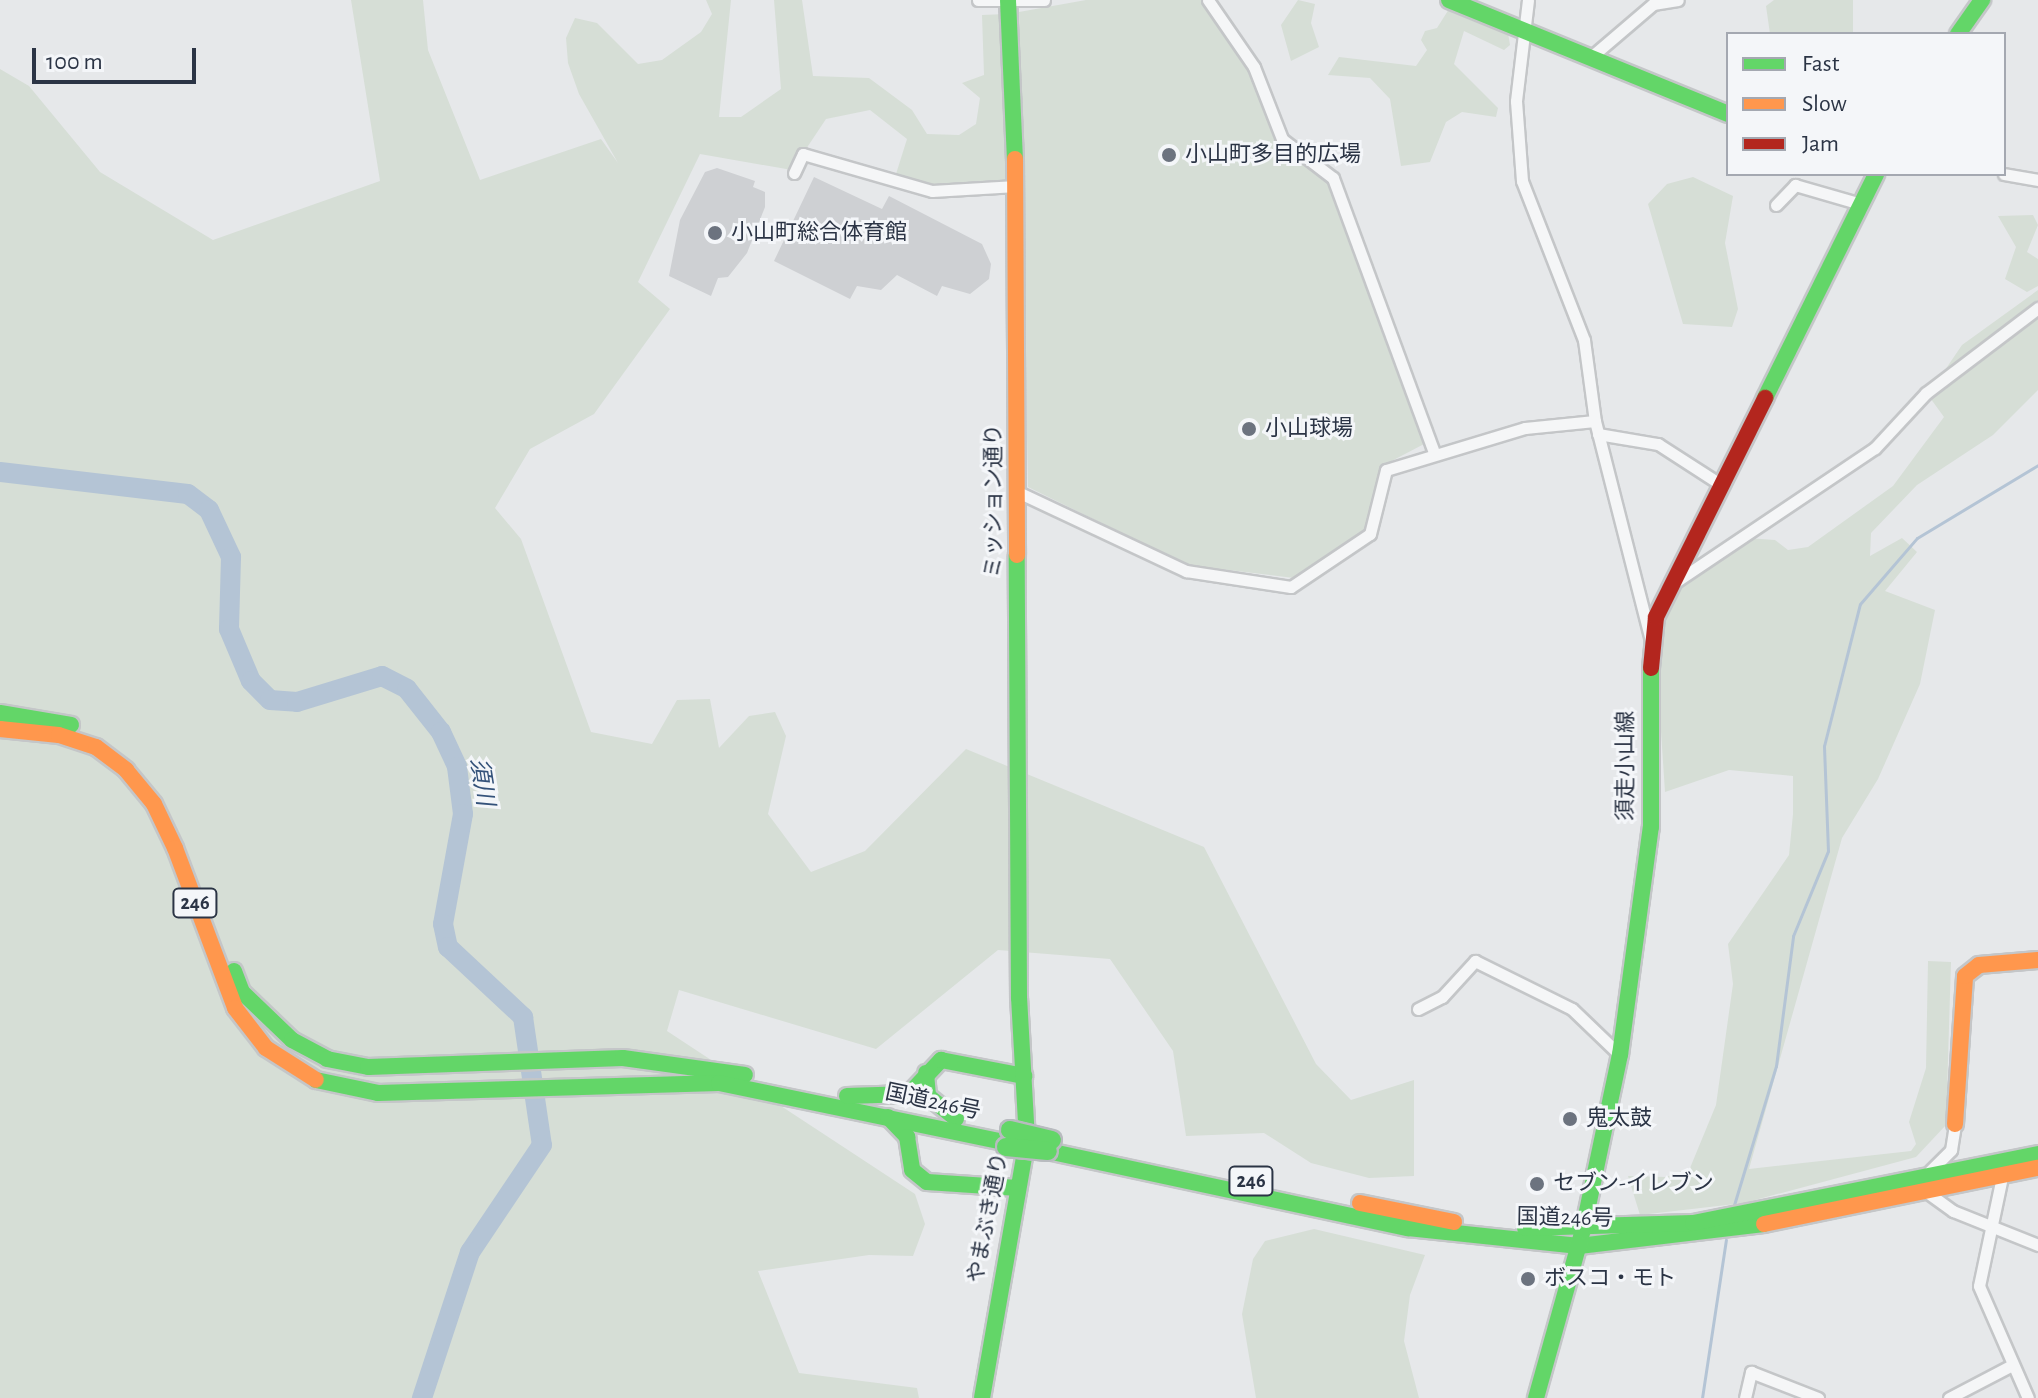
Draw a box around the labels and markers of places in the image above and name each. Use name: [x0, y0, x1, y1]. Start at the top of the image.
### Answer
place label: 小山町多目的広場: [1185, 142, 1361, 168]
marker: 小山町多目的広場: [1160, 146, 1178, 164]
place label: 小山町総合体育館: [731, 220, 907, 246]
marker: 小山町総合体育館: [706, 224, 724, 242]
place label: 小山球場: [1265, 416, 1353, 442]
marker: 小山球場: [1240, 420, 1258, 438]
place label: 鬼太鼓: [1586, 1106, 1652, 1132]
marker: 鬼太鼓: [1561, 1110, 1579, 1128]
place label: セブン-イレブン: [1553, 1171, 1714, 1197]
marker: セブン-イレブン: [1528, 1175, 1546, 1193]
place label: ボスコ・モト: [1544, 1266, 1676, 1292]
marker: ボスコ・モト: [1519, 1270, 1537, 1288]

